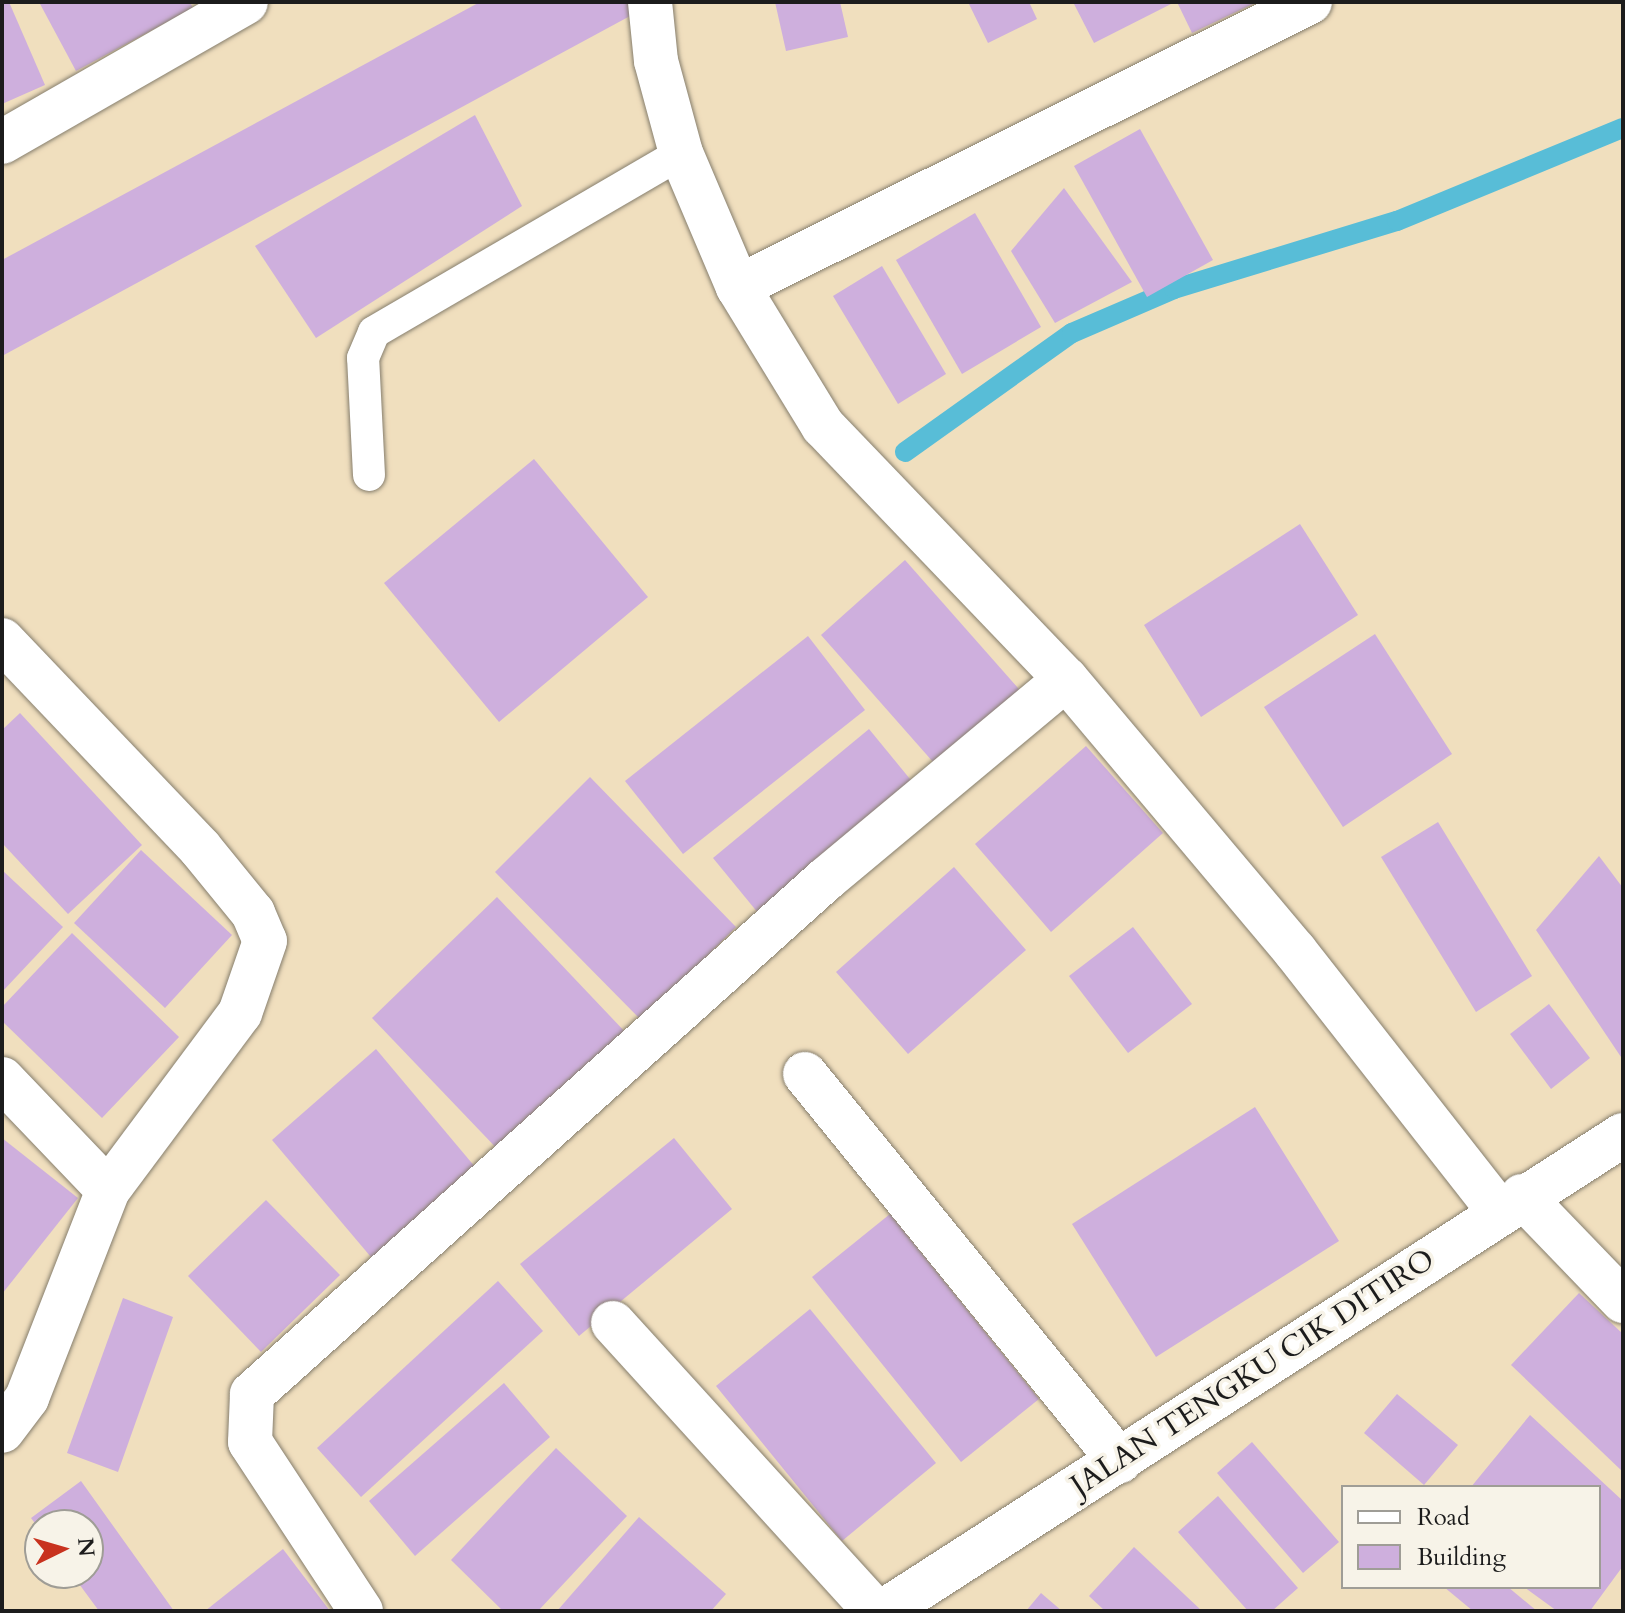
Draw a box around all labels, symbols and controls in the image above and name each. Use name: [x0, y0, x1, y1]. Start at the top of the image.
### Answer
street label: JALAN TENGKU CIK DITIRO: [1064, 1242, 1442, 1504]
legend: [1341, 1485, 1601, 1589]
text: Road: [1417, 1501, 1470, 1534]
north arrow: [24, 1509, 104, 1589]
text: N: [70, 1536, 102, 1558]
text: Building: [1417, 1541, 1506, 1574]

